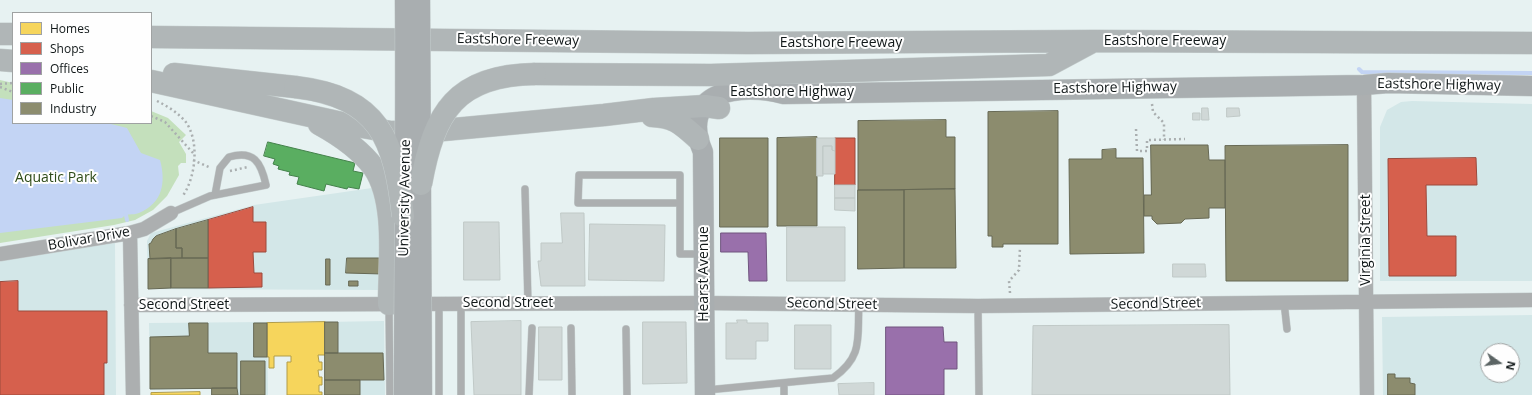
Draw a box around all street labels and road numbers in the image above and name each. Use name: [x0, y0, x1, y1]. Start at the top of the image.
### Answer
street label: Eastshore Freeway: [457, 31, 579, 49]
street label: Eastshore Freeway: [1104, 33, 1226, 49]
street label: Eastshore Freeway: [780, 35, 902, 51]
street label: Eastshore Highway: [1377, 76, 1501, 94]
street label: Eastshore Highway: [1053, 79, 1177, 97]
street label: Eastshore Highway: [730, 84, 854, 100]
street label: University Avenue: [396, 139, 414, 257]
street label: Virginia Street: [1358, 194, 1374, 286]
street label: Bolivar Drive: [47, 224, 131, 254]
street label: Hearst Avenue: [696, 226, 712, 322]
street label: Second Street: [463, 295, 553, 311]
street label: Second Street: [787, 295, 877, 313]
street label: Second Street: [1111, 295, 1201, 313]
street label: Second Street: [139, 297, 229, 313]

